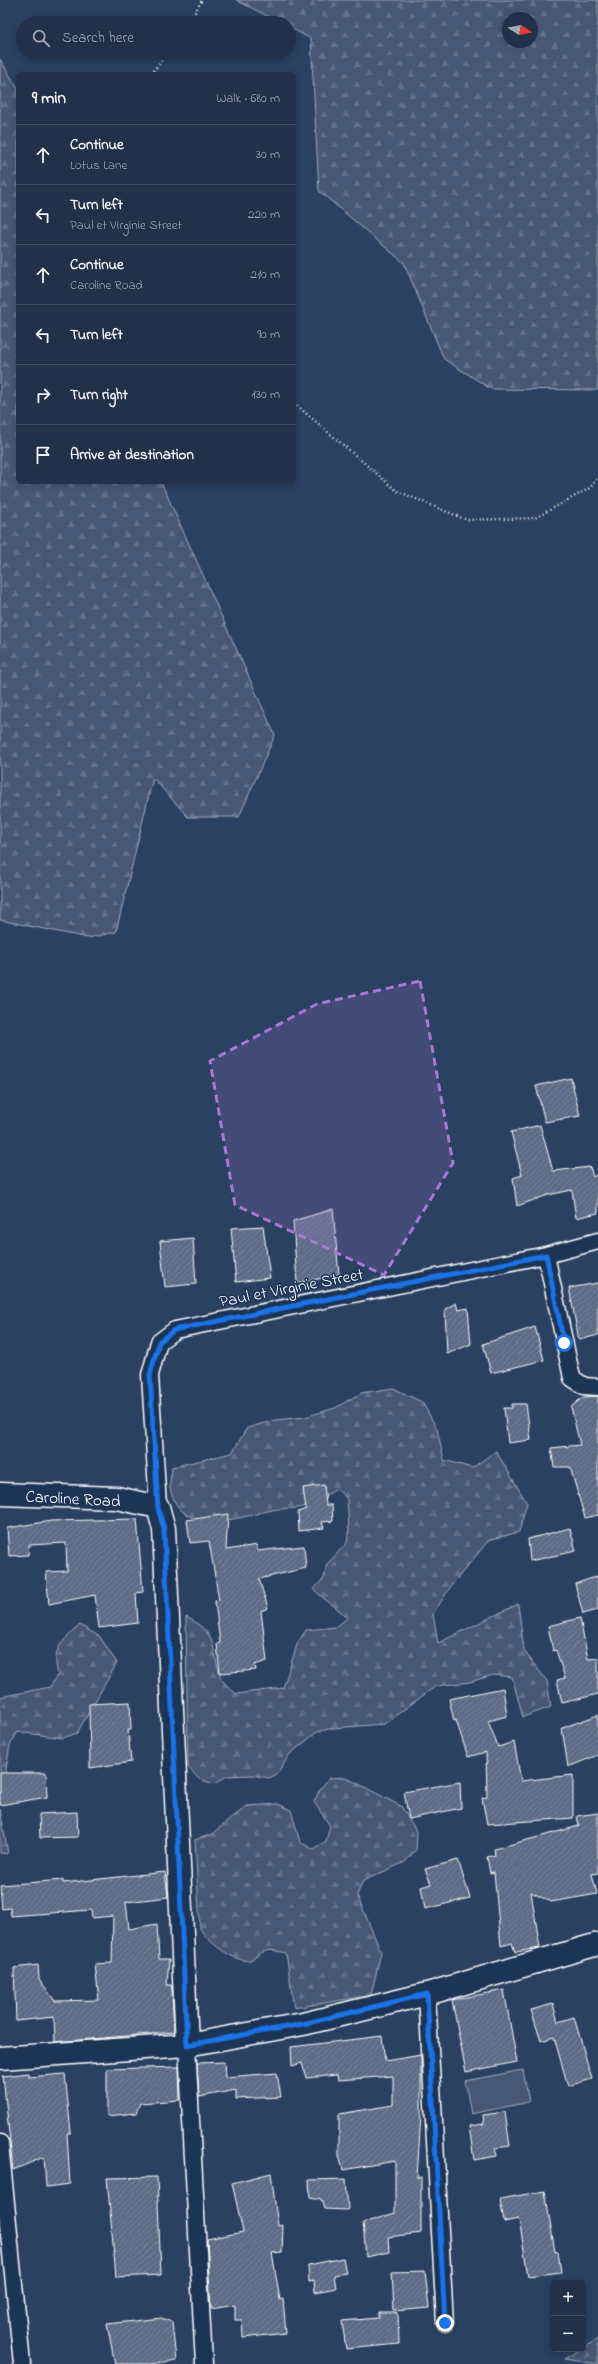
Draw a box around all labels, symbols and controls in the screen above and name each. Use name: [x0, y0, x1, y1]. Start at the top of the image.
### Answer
north arrow: [502, 12, 538, 48]
search box: [16, 16, 296, 60]
icon: search: [30, 27, 52, 49]
text: Search here: [62, 27, 134, 49]
text: 9 min: [32, 86, 66, 111]
text: Walk · 680 m: [216, 89, 280, 108]
text: Continue: [70, 134, 124, 156]
icon: ahead: [32, 144, 54, 166]
text: 30 m: [256, 145, 280, 164]
text: Lotus Lane: [70, 156, 127, 175]
text: Turn left: [70, 194, 123, 216]
icon: left: [32, 204, 54, 226]
text: 220 m: [248, 205, 280, 224]
text: Paul et Virginie Street: [70, 216, 182, 235]
text: Continue: [70, 254, 124, 276]
icon: ahead: [32, 264, 54, 286]
text: 210 m: [250, 265, 280, 284]
text: Caroline Road: [70, 276, 143, 295]
icon: left: [32, 324, 54, 346]
text: Turn left: [70, 324, 123, 346]
text: 90 m: [257, 325, 280, 344]
icon: right: [32, 384, 54, 406]
text: Turn right: [70, 384, 128, 406]
text: 130 m: [252, 385, 280, 404]
icon: arrive: [32, 444, 54, 466]
text: Arrive at destination: [70, 444, 194, 466]
street label: Paul et Virginie Street: [217, 1262, 366, 1317]
route start: [555, 1334, 573, 1352]
street label: Caroline Road: [25, 1485, 122, 1514]
map controls: [550, 2280, 586, 2352]
button: +: [550, 2280, 586, 2316]
route end: [436, 2314, 454, 2332]
button: −: [550, 2316, 586, 2352]

